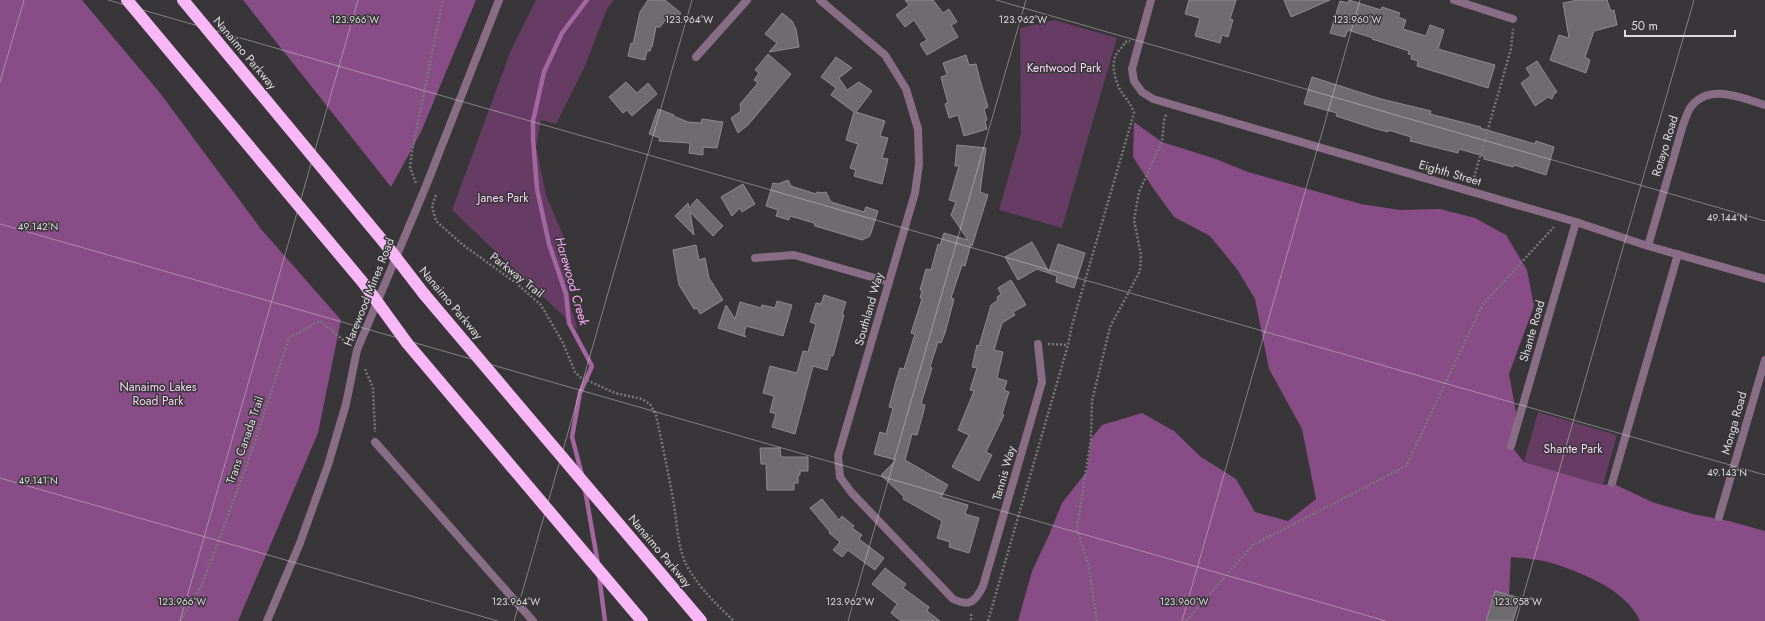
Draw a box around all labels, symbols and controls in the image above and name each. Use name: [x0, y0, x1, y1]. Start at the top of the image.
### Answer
text: 123.966°W: [331, 12, 379, 27]
text: 123.964°W: [665, 12, 713, 27]
text: 123.962°W: [999, 12, 1047, 27]
text: 123.960°W: [1333, 12, 1381, 27]
scale bar: [1625, 12, 1735, 38]
street label: Nanaimo Parkway: [209, 13, 281, 94]
text: 50 m: [1631, 17, 1658, 35]
park label: Kentwood Park: [1027, 59, 1102, 77]
street label: Rotayo Road: [1647, 113, 1683, 179]
street label: Eighth Street: [1417, 155, 1483, 191]
park label: Janes Park: [476, 189, 529, 207]
text: 49.144°N: [1707, 210, 1747, 225]
text: 49.142°N: [18, 219, 58, 234]
street label: Harewood Mines Road: [339, 235, 399, 349]
water label: Harewood Creek: [550, 235, 594, 328]
street label: Parkway Trail: [486, 248, 548, 302]
street label: Nanaimo Parkway: [415, 263, 487, 344]
street label: Southland Way: [850, 270, 888, 348]
street label: Shante Road: [1515, 298, 1549, 364]
park label: Nanaimo Lakes Road Park: [119, 378, 197, 410]
street label: Monga Road: [1716, 389, 1752, 457]
street label: Trans Canada Trail: [222, 394, 268, 486]
park label: Shante Park: [1544, 440, 1603, 458]
street label: Tannis Way: [988, 443, 1021, 502]
text: 49.143°N: [1707, 465, 1747, 480]
text: 49.141°N: [18, 473, 58, 488]
street label: Nanaimo Parkway: [624, 511, 696, 592]
text: 123.966°W: [158, 594, 206, 609]
text: 123.964°W: [492, 594, 540, 609]
text: 123.962°W: [826, 594, 874, 609]
text: 123.960°W: [1160, 594, 1208, 609]
text: 123.958°W: [1494, 594, 1542, 609]

